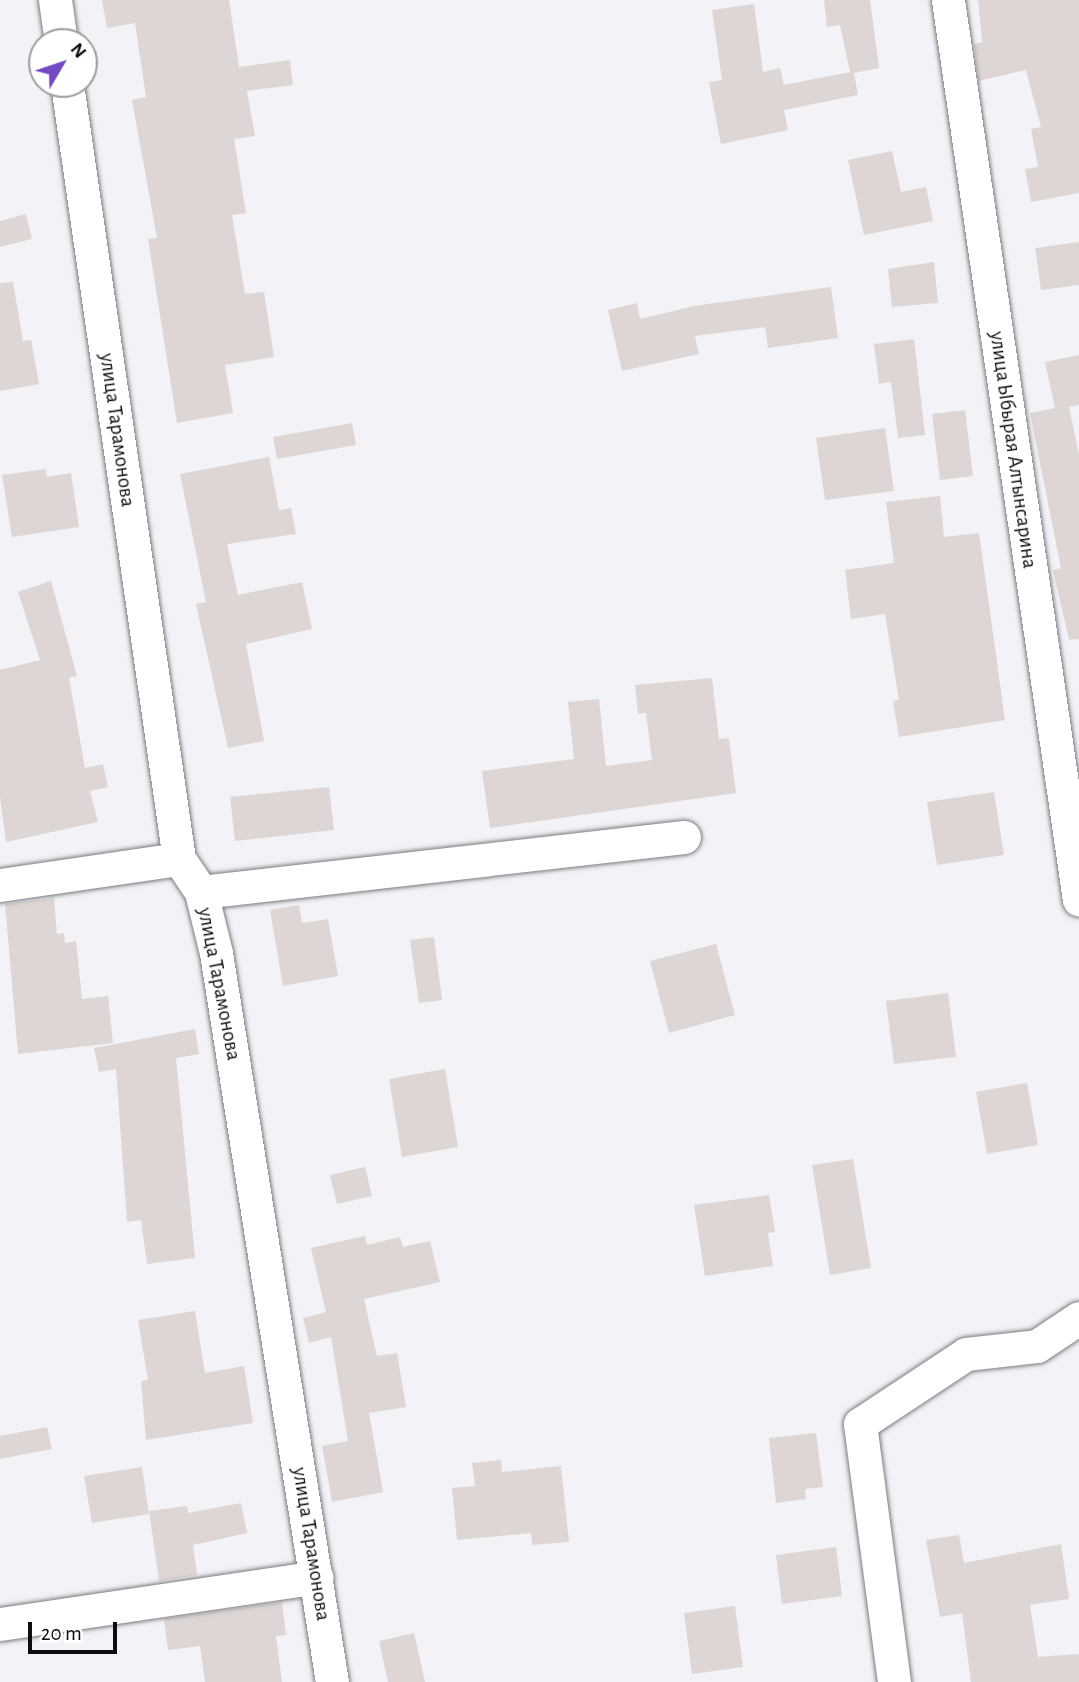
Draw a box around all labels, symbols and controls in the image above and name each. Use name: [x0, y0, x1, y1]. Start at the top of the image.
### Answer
north arrow: [28, 28, 98, 98]
text: N: [67, 40, 90, 62]
street label: улица Ыбырая Алтынсарина: [984, 330, 1042, 570]
street label: улица Тарамонова: [94, 352, 140, 508]
street label: улица Тарамонова: [192, 906, 246, 1062]
street label: улица Тарамонова: [286, 1465, 336, 1623]
scale bar: [32, 1608, 121, 1652]
text: 20 m: [41, 1623, 82, 1644]

